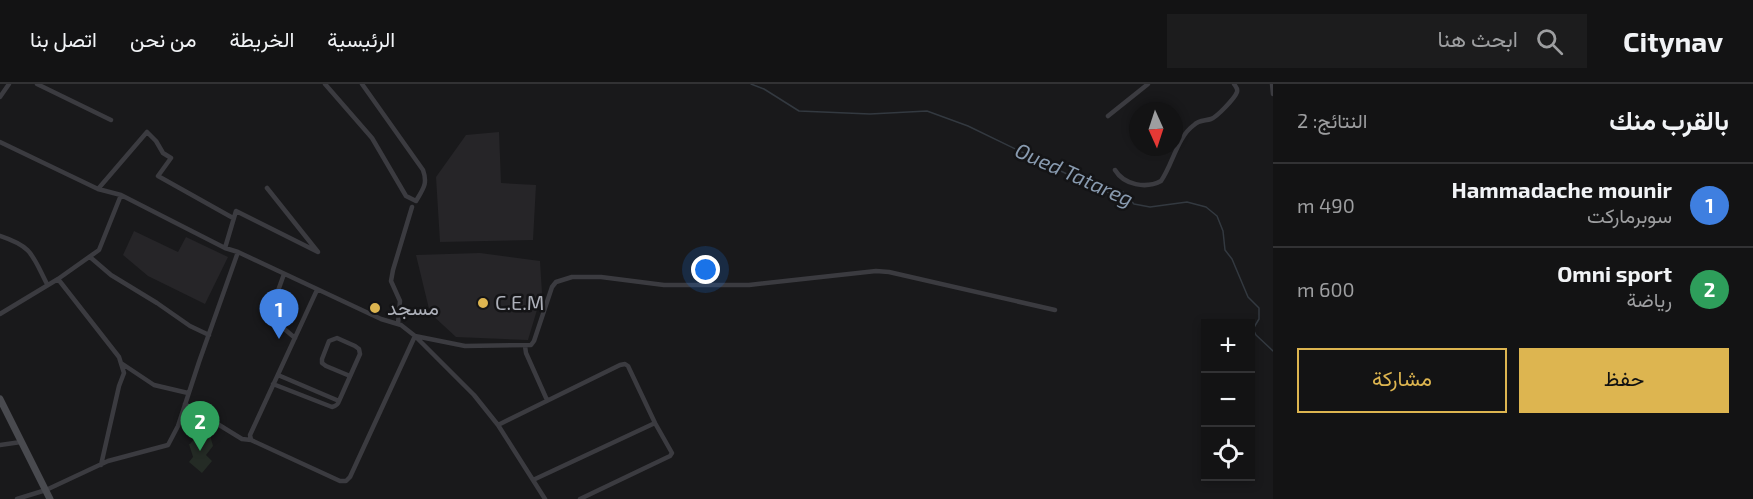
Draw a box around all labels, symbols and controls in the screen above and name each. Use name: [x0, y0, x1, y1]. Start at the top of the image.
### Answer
search box: [1167, 14, 1587, 68]
text: Citynav: [1623, 24, 1723, 58]
text: ابحث هنا: [1438, 25, 1518, 51]
icon: search: [1533, 25, 1566, 58]
text: اتصل بنا: [30, 26, 97, 51]
text: من نحن: [130, 26, 196, 51]
text: الخريطة: [229, 26, 294, 51]
text: الرئيسية: [327, 26, 395, 51]
north arrow: [1129, 102, 1183, 156]
text: بالقرب منك: [1609, 104, 1729, 135]
text: النتائج: 2: [1297, 108, 1367, 132]
water label: Oued Tatareg: [1012, 136, 1138, 211]
text: Hammadache mounir: [1452, 176, 1672, 202]
text: 490 m: [1297, 193, 1355, 217]
text: 1: [1705, 193, 1714, 217]
text: سوبرماركت: [1587, 203, 1672, 227]
your location: [691, 255, 720, 284]
text: Omni sport: [1557, 260, 1672, 286]
text: 600 m: [1297, 277, 1355, 301]
text: 2: [1704, 277, 1715, 301]
text: رياضة: [1627, 287, 1672, 311]
pin: 1: [260, 290, 298, 339]
place label: C.E.M: [495, 290, 544, 314]
place label: مسجد: [387, 295, 439, 320]
marker: C.E.M: [476, 296, 490, 310]
marker: مسجد: [368, 301, 382, 315]
map controls: [1201, 319, 1255, 481]
button: +: [1201, 319, 1255, 373]
button: مشاركة: [1297, 348, 1507, 413]
button: حفظ: [1519, 348, 1729, 413]
button: −: [1201, 373, 1255, 427]
pin: 2: [180, 402, 220, 451]
button: locate: [1201, 427, 1255, 481]

